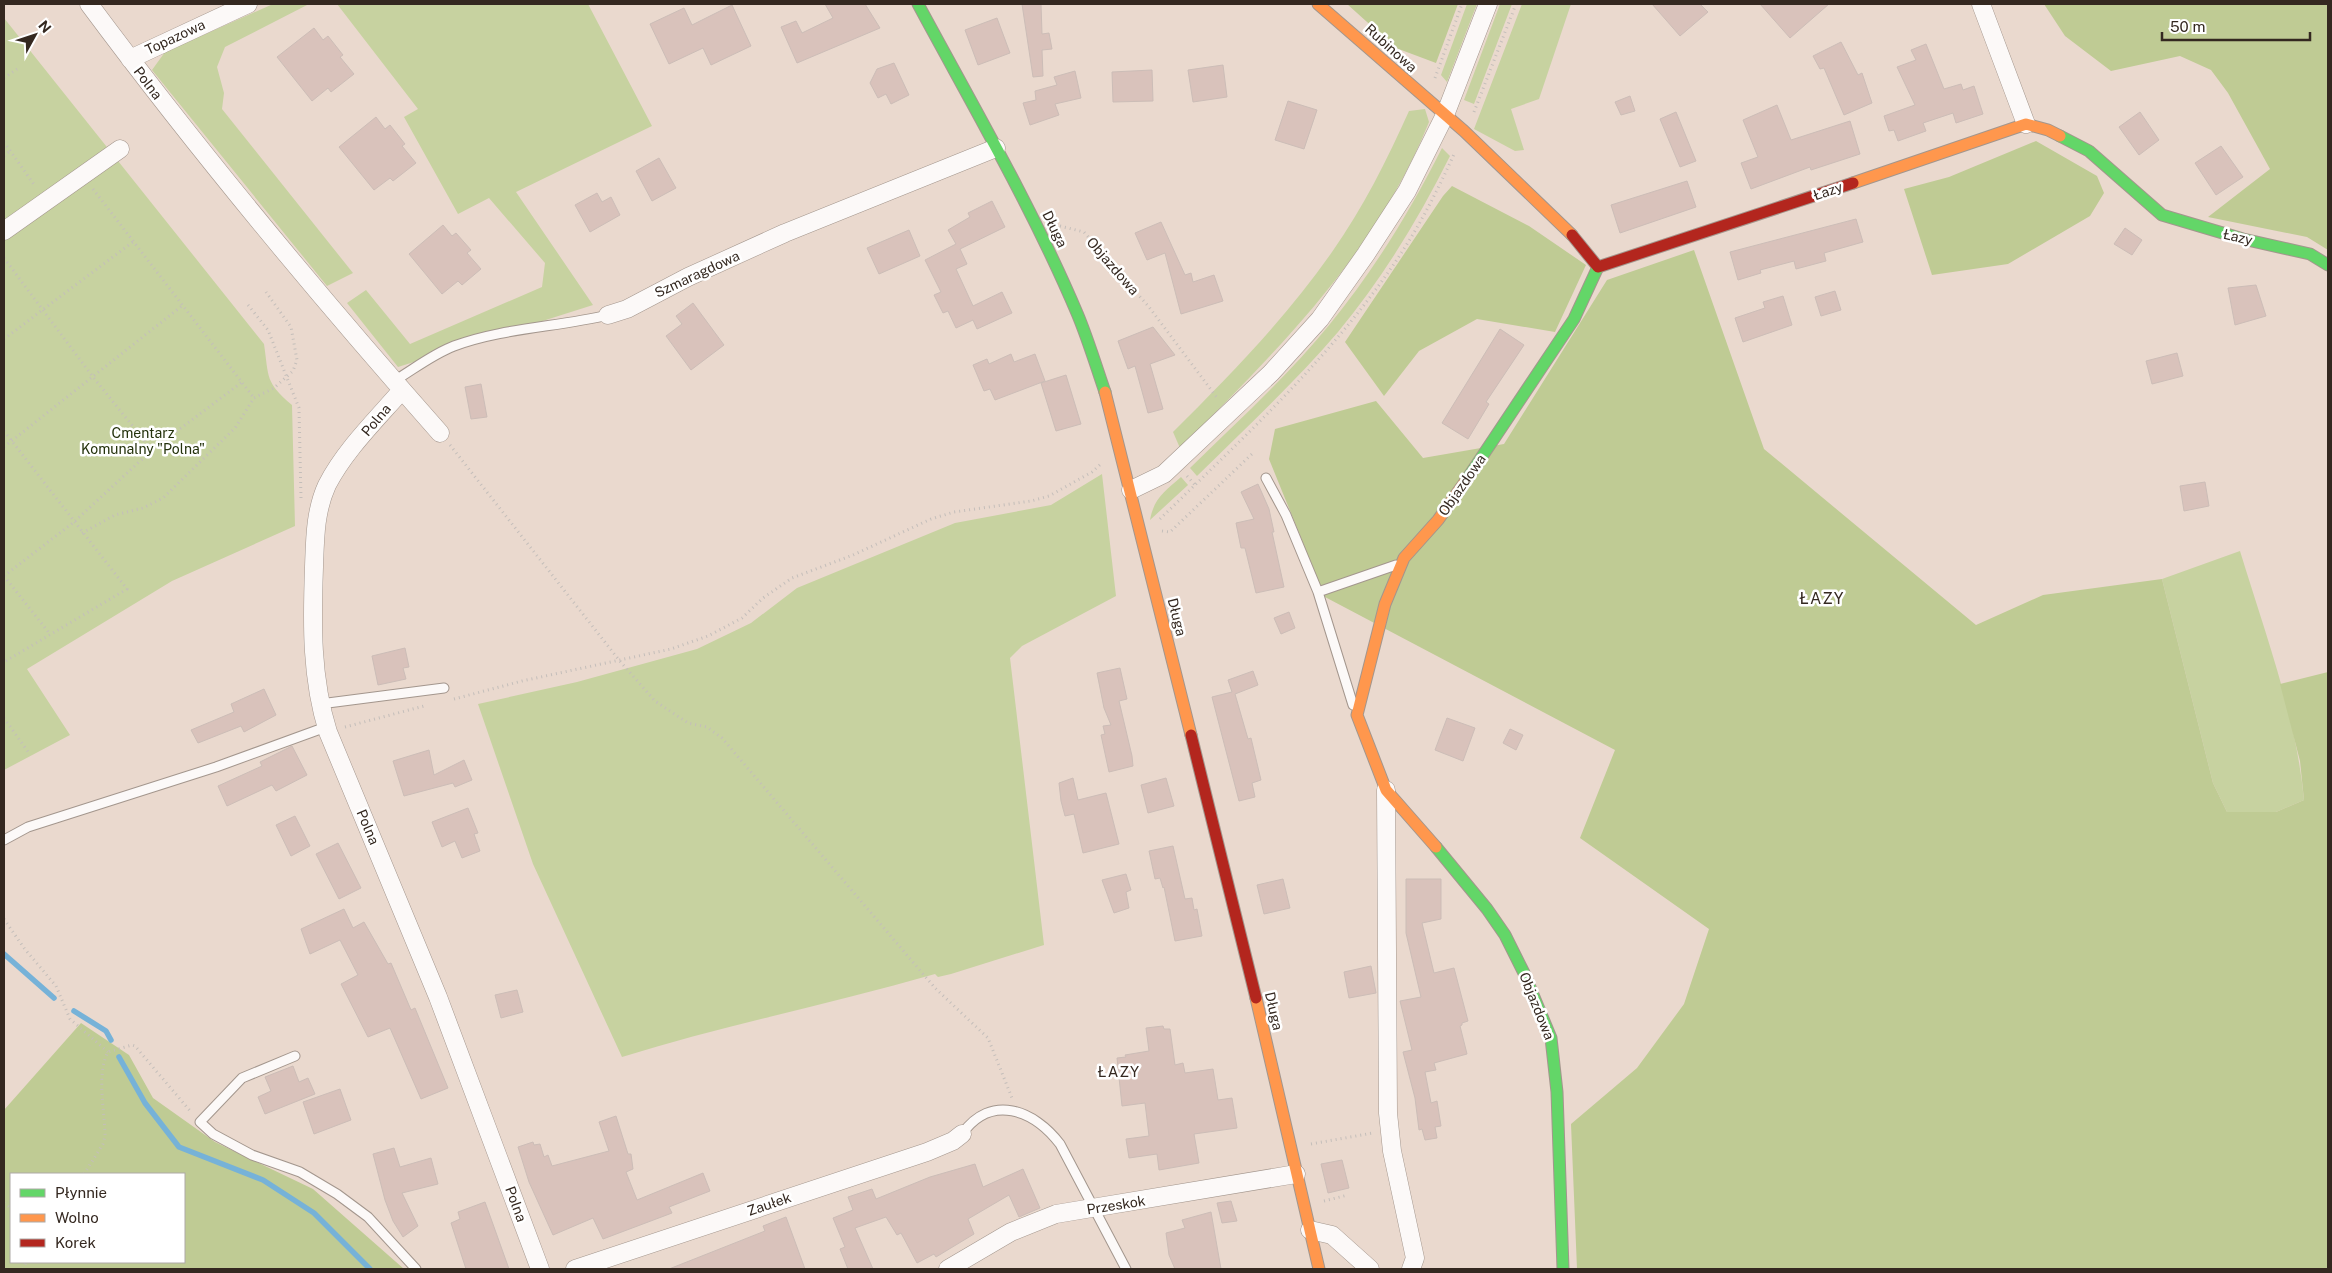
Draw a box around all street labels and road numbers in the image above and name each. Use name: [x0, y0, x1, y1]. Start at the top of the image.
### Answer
street label: Topazowa: [143, 16, 207, 58]
street label: Rubinowa: [1362, 21, 1420, 75]
street label: Polna: [131, 64, 165, 102]
street label: Łazy: [1811, 178, 1845, 203]
street label: Długa: [1039, 208, 1071, 250]
street label: Łazy: [2222, 226, 2255, 248]
street label: Objazdowa: [1084, 234, 1142, 298]
street label: Szmaragdowa: [652, 247, 742, 301]
street label: Polna: [358, 401, 394, 439]
street label: Objazdowa: [1435, 451, 1489, 519]
street label: Długa: [1165, 596, 1189, 638]
street label: Polna: [353, 807, 383, 847]
street label: Objazdowa: [1516, 970, 1558, 1042]
street label: Długa: [1262, 990, 1286, 1032]
street label: Polna: [502, 1184, 530, 1224]
street label: Zaułek: [745, 1189, 793, 1219]
street label: Przeskok: [1085, 1192, 1147, 1218]

